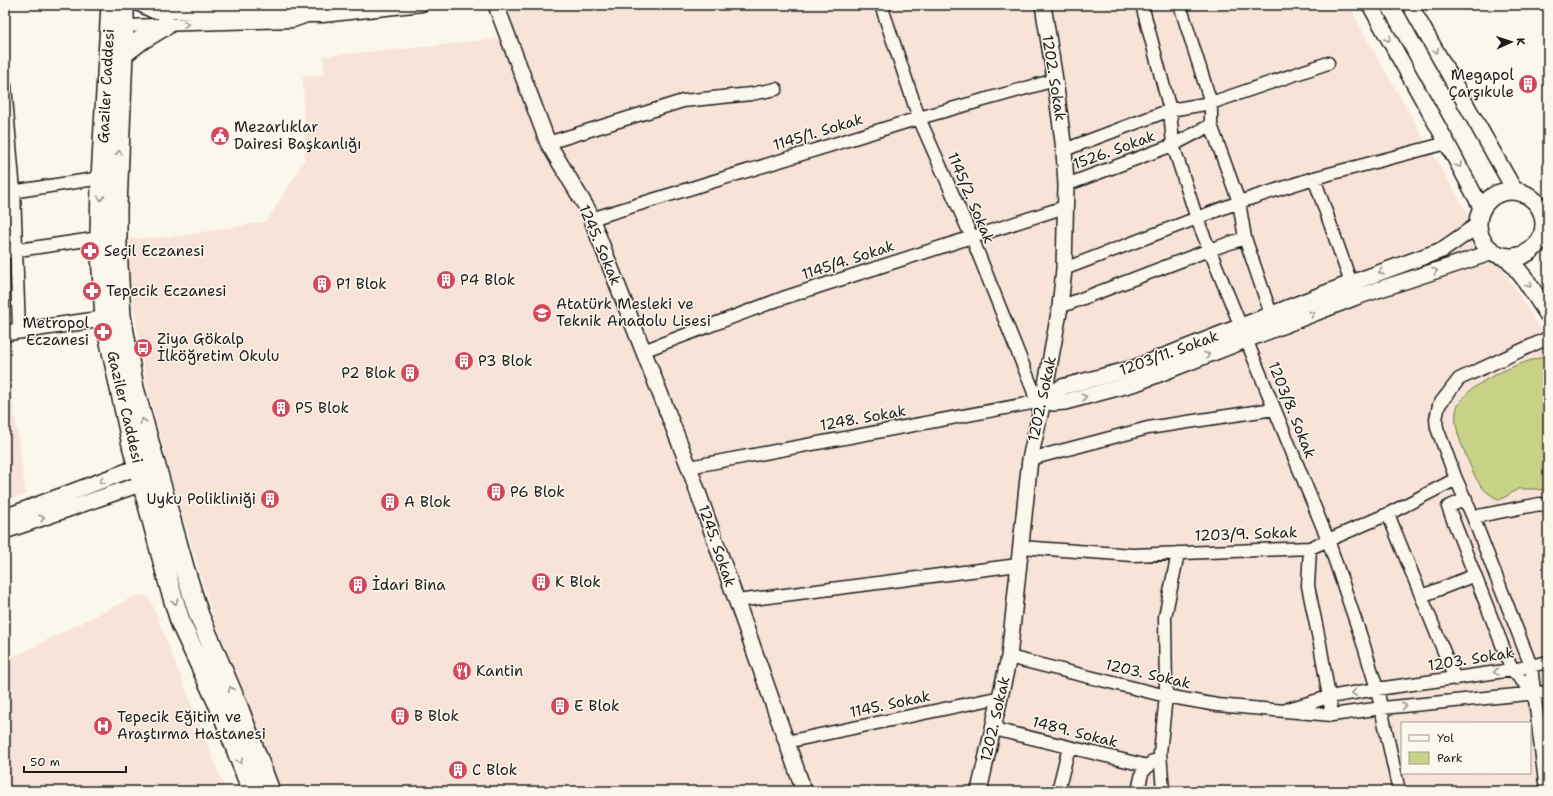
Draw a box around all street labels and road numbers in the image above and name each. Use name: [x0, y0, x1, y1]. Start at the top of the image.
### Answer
street label: Gaziler Caddesi: [93, 28, 119, 144]
street label: 1202. Sokak: [1037, 33, 1071, 123]
street label: 1145/1. Sokak: [771, 109, 865, 155]
street label: 1526. Sokak: [1070, 126, 1158, 174]
street label: 1145/2. Sokak: [943, 149, 999, 247]
street label: 1245. Sokak: [574, 202, 626, 288]
street label: 1145/4. Sokak: [799, 236, 897, 284]
street label: 1203/11. Sokak: [1117, 326, 1221, 380]
street label: Gaziler Caddesi: [102, 349, 148, 465]
street label: 1202. Sokak: [1023, 354, 1061, 444]
street label: 1203/8. Sokak: [1264, 359, 1320, 461]
street label: 1248. Sokak: [818, 401, 908, 435]
street label: 1245. Sokak: [694, 502, 740, 590]
street label: 1203/9. Sokak: [1194, 522, 1298, 546]
street label: 1203. Sokak: [1426, 642, 1516, 676]
street label: 1203. Sokak: [1103, 654, 1193, 694]
street label: 1202. Sokak: [975, 674, 1015, 764]
street label: 1145. Sokak: [848, 686, 932, 722]
street label: 1489. Sokak: [1030, 712, 1120, 752]

